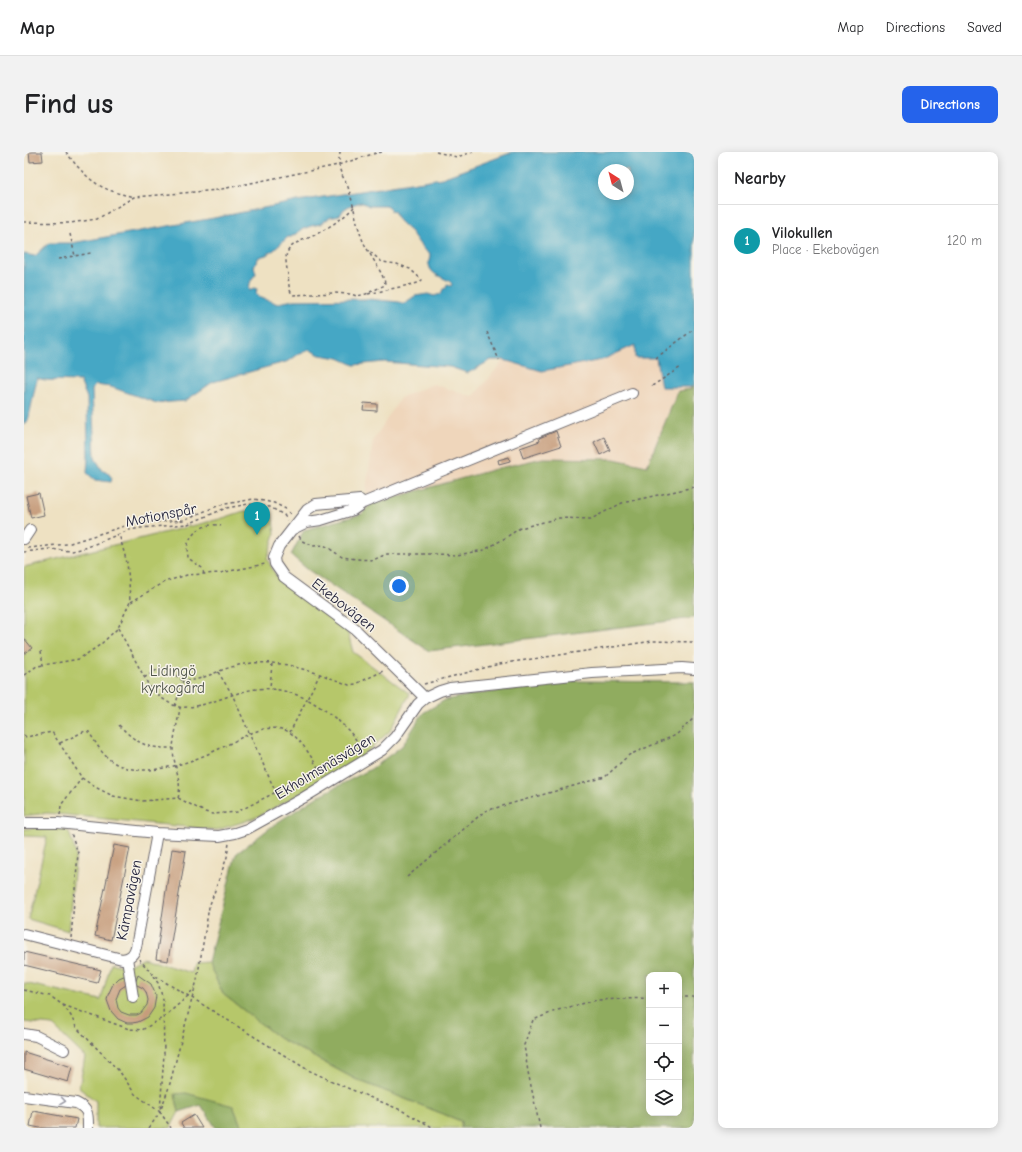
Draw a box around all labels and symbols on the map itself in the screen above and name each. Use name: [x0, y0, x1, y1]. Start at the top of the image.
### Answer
north arrow: [598, 164, 634, 200]
street label: Motionspår: [124, 499, 198, 531]
pin: 1: [244, 502, 270, 535]
street label: Ekebovägen: [308, 574, 380, 636]
your location: [389, 576, 409, 596]
park label: Lidingö kyrkogård: [141, 662, 205, 697]
street label: Ekholmsnäsvägen: [272, 729, 378, 803]
street label: Kämpavägen: [112, 858, 146, 942]
one-way arrow: [60, 1096, 66, 1105]

